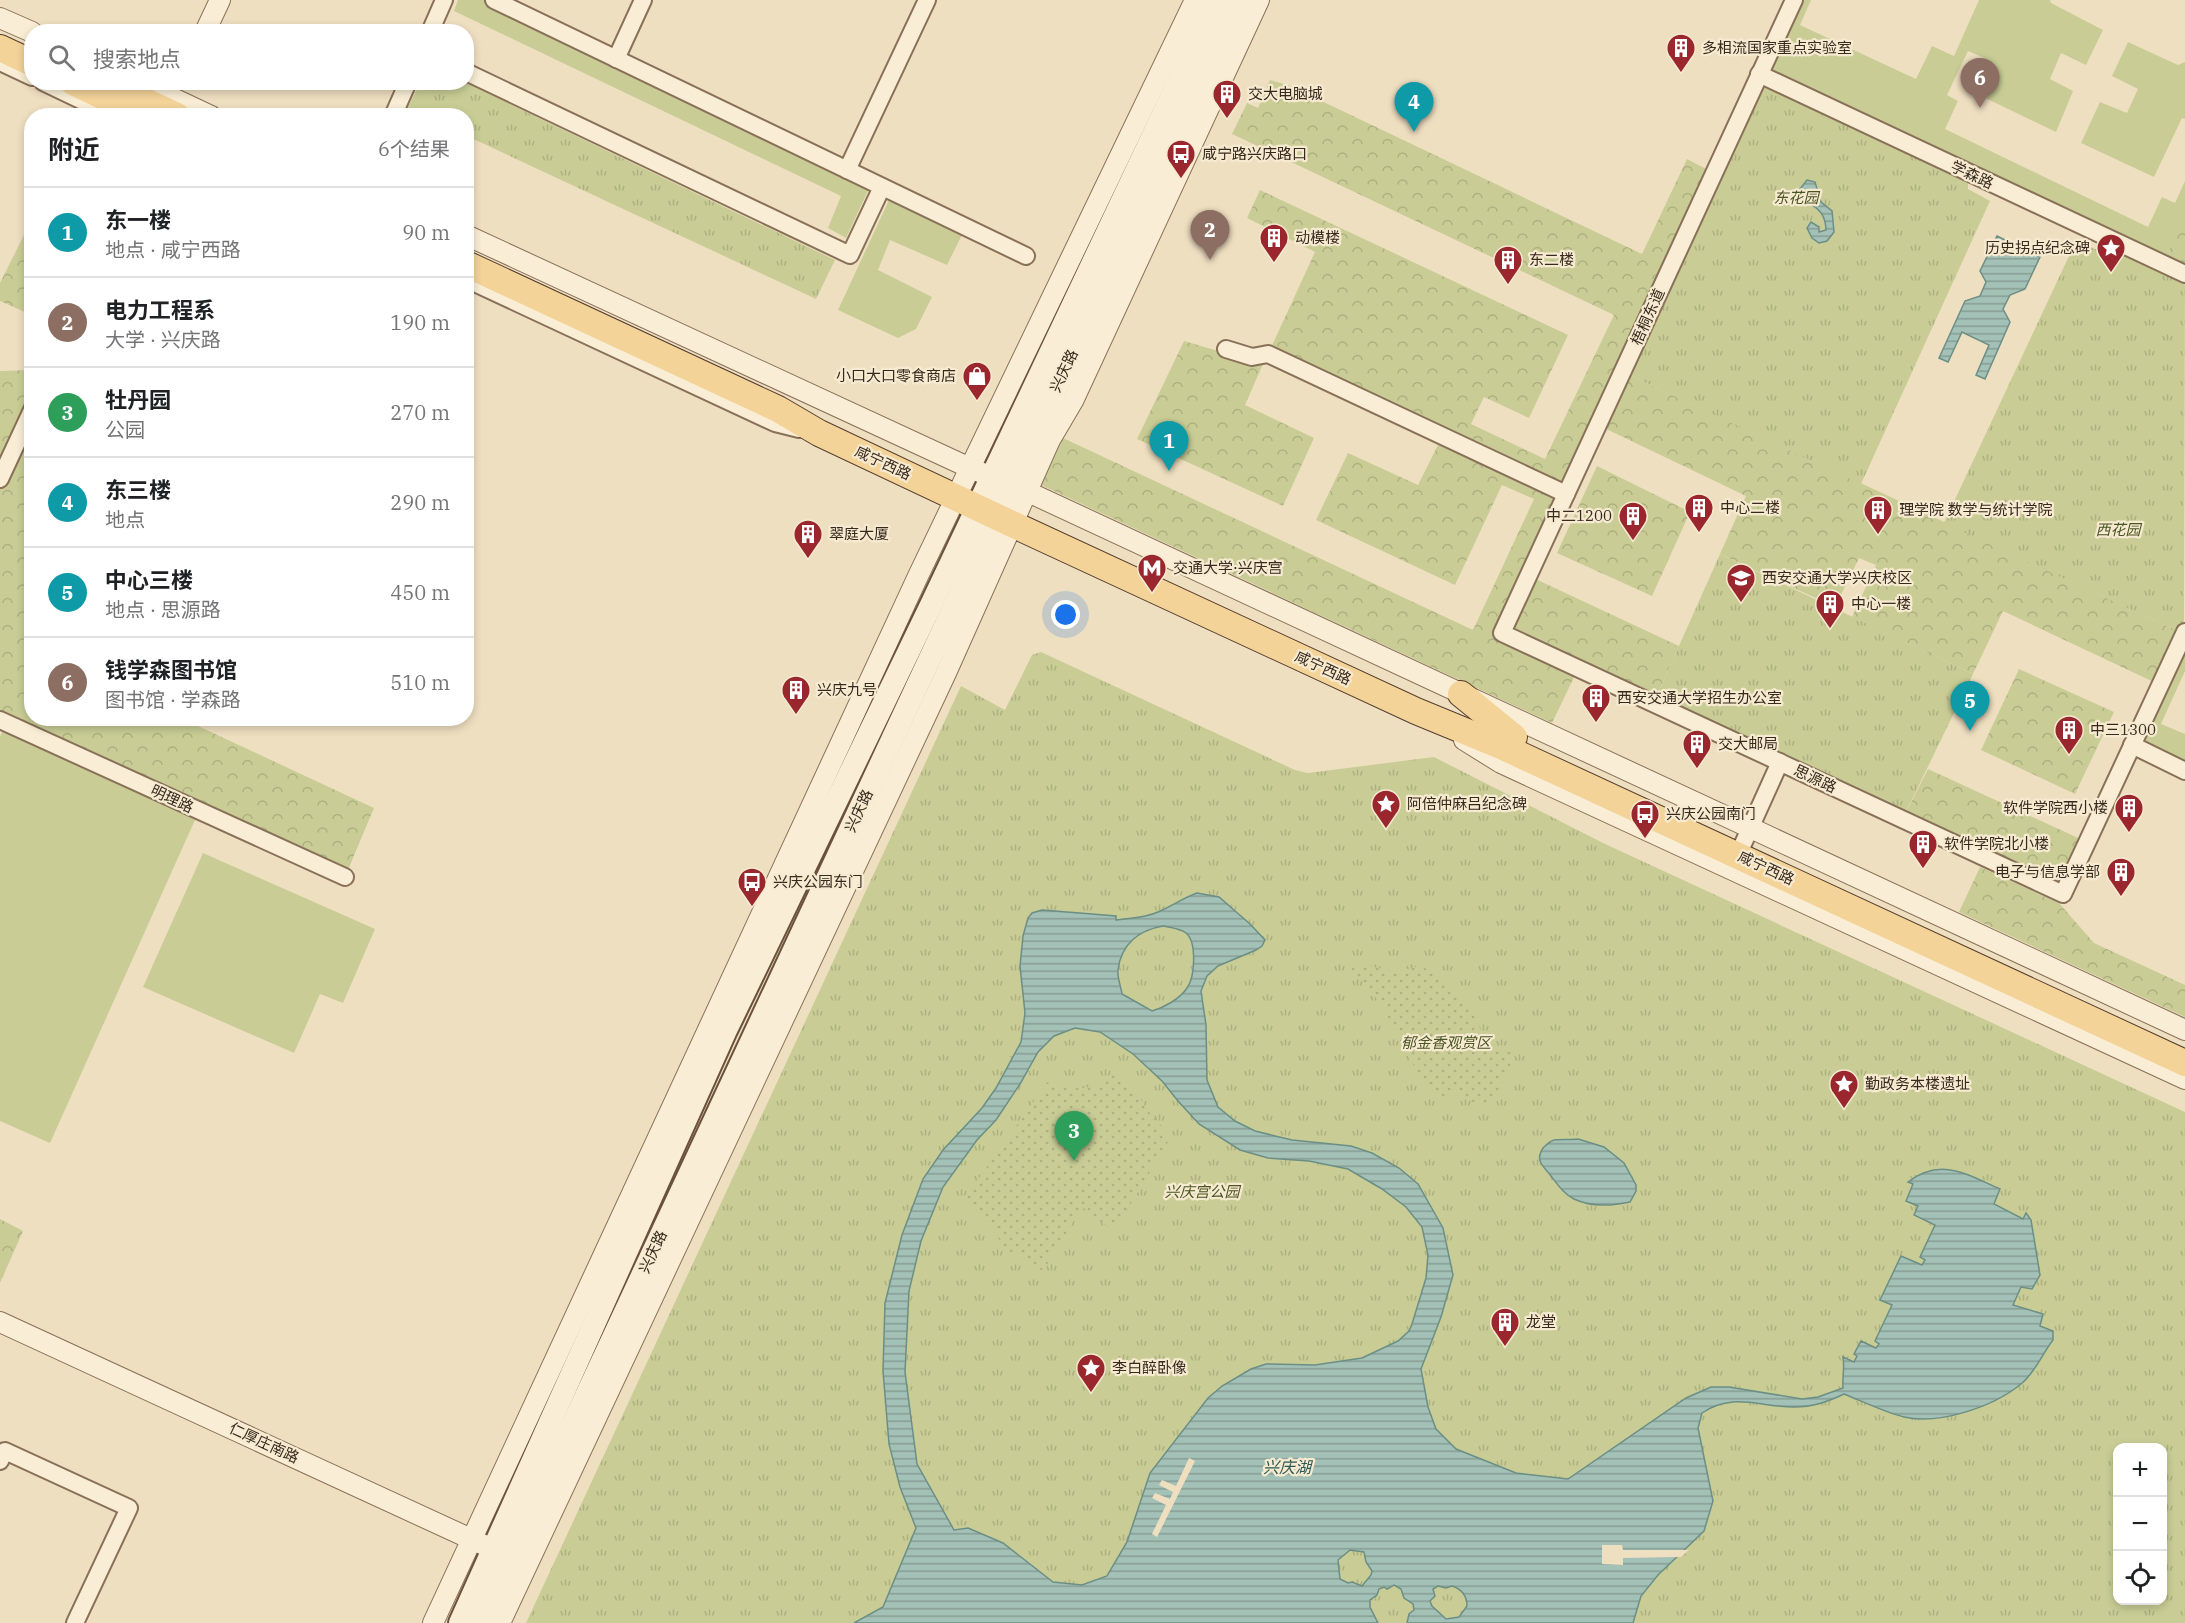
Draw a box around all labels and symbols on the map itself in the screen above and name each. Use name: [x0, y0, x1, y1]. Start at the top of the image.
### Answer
building icon: 多相流国家重点实验室: [1665, 32, 1697, 74]
place label: 多相流国家重点实验室: [1702, 38, 1852, 57]
pin: 6: [1960, 58, 2000, 108]
building icon: 交大电脑城: [1211, 78, 1243, 120]
pin: 4: [1394, 82, 1434, 132]
place label: 交大电脑城: [1248, 84, 1323, 103]
bus stop icon: 咸宁路兴庆路口: [1165, 138, 1197, 180]
place label: 咸宁路兴庆路口: [1202, 144, 1307, 163]
street label: 学森路: [1948, 156, 1997, 193]
park label: 东花园: [1773, 188, 1820, 207]
pin: 2: [1190, 210, 1230, 260]
building icon: 动模楼: [1258, 222, 1290, 264]
place label: 动模楼: [1295, 228, 1340, 247]
place icon: 历史拐点纪念碑: [2095, 232, 2127, 274]
place label: 历史拐点纪念碑: [1985, 238, 2090, 257]
building icon: 东二楼: [1492, 244, 1524, 286]
place label: 东二楼: [1529, 250, 1574, 269]
street label: 梧桐东道: [1627, 286, 1668, 348]
street label: 兴庆路: [1045, 346, 1082, 395]
shop icon: 小口大口零食商店: [961, 360, 993, 402]
place label: 小口大口零食商店: [836, 366, 956, 385]
pin: 1: [1150, 422, 1188, 471]
street label: 咸宁西路: [852, 441, 914, 484]
building icon: 中心二楼: [1683, 492, 1715, 534]
building icon: 理学院 数学与统计学院: [1862, 494, 1894, 536]
place label: 中心二楼: [1720, 498, 1780, 517]
building icon: 中二1200: [1617, 500, 1649, 542]
place label: 理学院 数学与统计学院: [1899, 500, 2052, 519]
place label: 中二1200: [1546, 506, 1612, 525]
building icon: 翠庭大厦: [792, 518, 824, 560]
park label: 西花园: [2095, 520, 2142, 539]
place label: 翠庭大厦: [829, 524, 889, 543]
metro station icon: 交通大学·兴庆宫: [1136, 552, 1168, 594]
place label: 交通大学·兴庆宫: [1173, 558, 1283, 577]
school or university icon: 西安交通大学兴庆校区: [1725, 562, 1757, 604]
place label: 西安交通大学兴庆校区: [1762, 568, 1912, 587]
building icon: 中心一楼: [1814, 588, 1846, 630]
place label: 中心一楼: [1851, 594, 1911, 613]
your location: [1051, 600, 1080, 629]
street label: 咸宁西路: [1292, 646, 1354, 689]
building icon: 兴庆九号: [780, 674, 812, 716]
place label: 兴庆九号: [817, 680, 877, 699]
building icon: 西安交通大学招生办公室: [1580, 682, 1612, 724]
pin: 5: [1950, 682, 1990, 731]
place label: 西安交通大学招生办公室: [1617, 688, 1782, 707]
building icon: 中三1300: [2053, 714, 2085, 756]
place label: 中三1300: [2090, 720, 2156, 739]
building icon: 交大邮局: [1681, 728, 1713, 770]
place label: 交大邮局: [1718, 734, 1778, 753]
street label: 思源路: [1791, 760, 1840, 797]
street label: 明理路: [148, 780, 197, 817]
street label: 兴庆路: [840, 786, 877, 835]
place icon: 阿倍仲麻吕纪念碑: [1370, 788, 1402, 830]
building icon: 软件学院西小楼: [2113, 792, 2145, 834]
place label: 阿倍仲麻吕纪念碑: [1407, 794, 1527, 813]
bus stop icon: 兴庆公园南门: [1629, 798, 1661, 840]
place label: 软件学院西小楼: [2003, 798, 2108, 817]
place label: 兴庆公园南门: [1666, 804, 1756, 823]
building icon: 软件学院北小楼: [1907, 828, 1939, 870]
place label: 软件学院北小楼: [1944, 834, 2049, 853]
street label: 咸宁西路: [1735, 846, 1797, 889]
building icon: 电子与信息学部: [2105, 856, 2137, 898]
place label: 电子与信息学部: [1995, 862, 2100, 881]
bus stop icon: 兴庆公园东门: [736, 866, 768, 908]
place label: 兴庆公园东门: [773, 872, 863, 891]
park label: 郁金香观赏区: [1401, 1033, 1493, 1052]
place icon: 勤政务本楼遗址: [1828, 1068, 1860, 1110]
place label: 勤政务本楼遗址: [1865, 1074, 1970, 1093]
pin: 3: [1054, 1112, 1094, 1161]
park label: 兴庆宫公园: [1164, 1182, 1241, 1201]
street label: 兴庆路: [634, 1227, 671, 1276]
building icon: 龙堂: [1489, 1306, 1521, 1348]
place label: 龙堂: [1526, 1312, 1556, 1331]
place icon: 李白醉卧像: [1075, 1352, 1107, 1394]
place label: 李白醉卧像: [1112, 1358, 1187, 1377]
street label: 仁厚庄南路: [226, 1418, 302, 1467]
water label: 兴庆湖: [1263, 1457, 1314, 1477]

